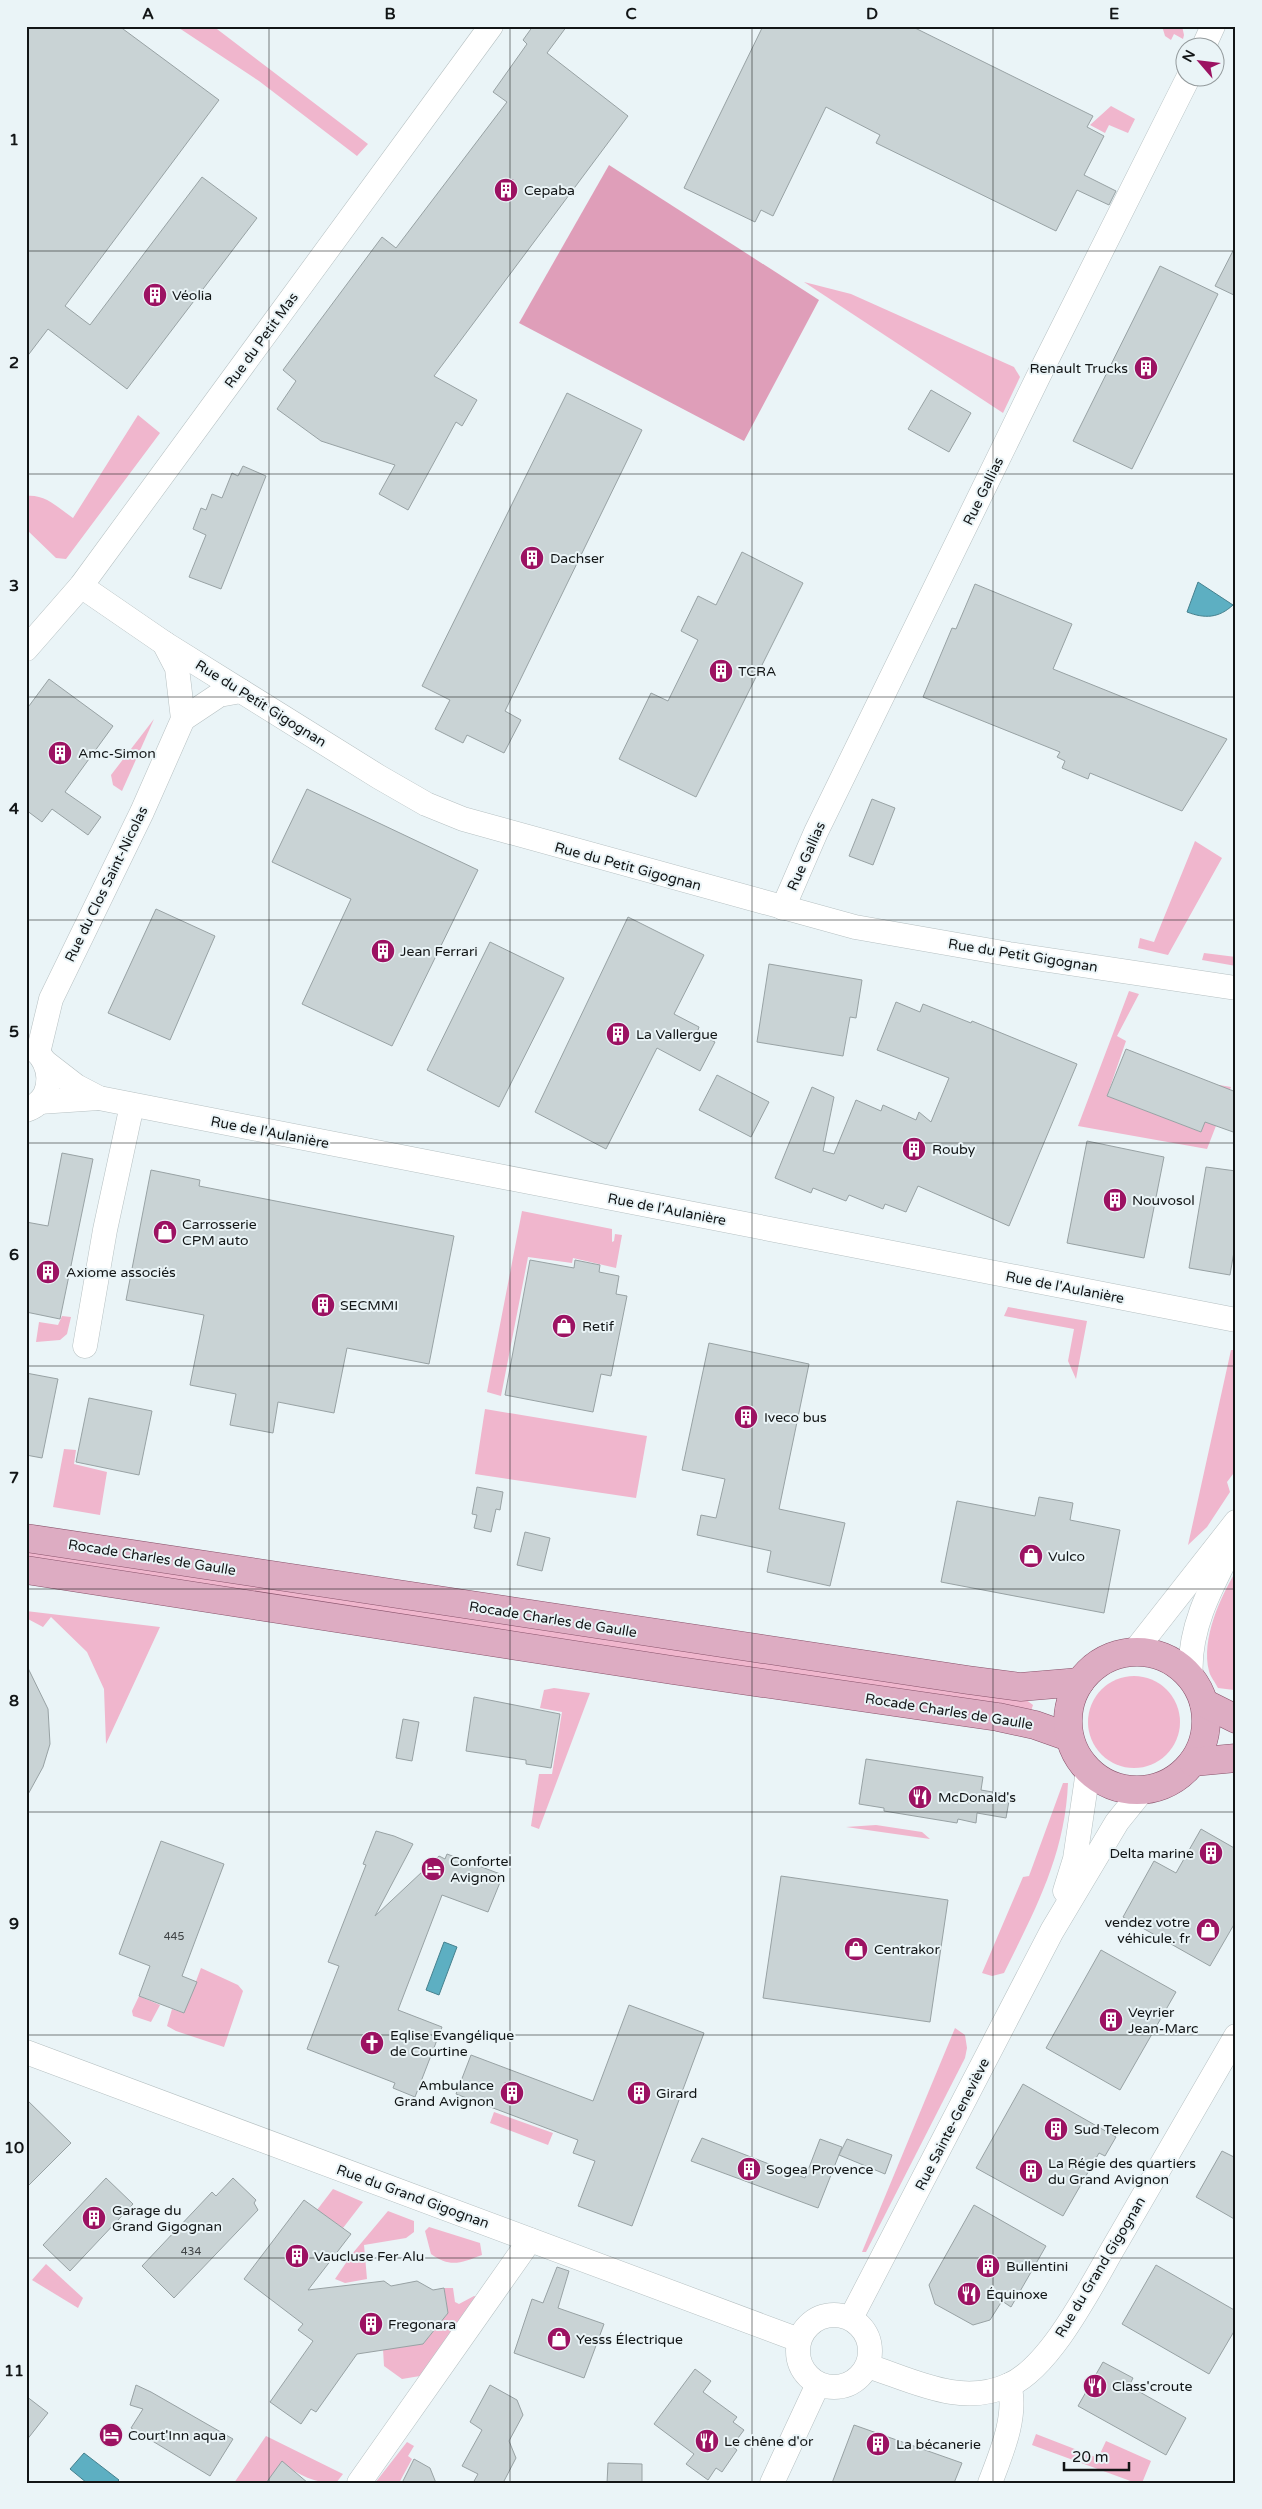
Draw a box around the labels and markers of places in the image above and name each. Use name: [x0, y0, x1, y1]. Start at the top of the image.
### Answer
building icon: Cepaba: [493, 177, 519, 203]
place label: Cepaba: [524, 182, 575, 199]
building icon: Véolia: [142, 282, 168, 308]
place label: Véolia: [172, 287, 212, 304]
building icon: Renault Trucks: [1133, 355, 1159, 381]
place label: Renault Trucks: [1029, 360, 1128, 377]
building icon: Dachser: [519, 545, 545, 571]
place label: Dachser: [550, 550, 605, 567]
building icon: TCRA: [708, 658, 734, 684]
place label: TCRA: [738, 663, 776, 680]
building icon: Amc-Simon: [47, 740, 73, 766]
place label: Amc-Simon: [78, 745, 156, 762]
building icon: Jean Ferrari: [370, 938, 396, 964]
place label: Jean Ferrari: [400, 943, 478, 960]
building icon: La Vallergue: [605, 1021, 631, 1047]
place label: La Vallergue: [636, 1026, 718, 1043]
building icon: Rouby: [901, 1136, 927, 1162]
place label: Rouby: [932, 1141, 976, 1158]
building icon: Nouvosol: [1102, 1187, 1128, 1213]
place label: Nouvosol: [1132, 1192, 1195, 1209]
place label: Carrosserie CPM auto: [182, 1216, 257, 1249]
shop icon: Carrosserie CPM auto: [152, 1219, 178, 1245]
building icon: Axiome associés: [35, 1259, 61, 1285]
place label: Axiome associés: [66, 1264, 176, 1281]
building icon: SECMMI: [310, 1292, 336, 1318]
place label: SECMMI: [340, 1297, 398, 1314]
shop icon: Retif: [551, 1313, 577, 1339]
place label: Retif: [582, 1318, 615, 1335]
building icon: Iveco bus: [733, 1404, 759, 1430]
place label: Iveco bus: [764, 1409, 827, 1426]
shop icon: Vulco: [1018, 1543, 1044, 1569]
place label: Vulco: [1048, 1548, 1085, 1565]
restaurant icon: McDonald's: [907, 1784, 933, 1810]
place label: McDonald's: [938, 1789, 1016, 1806]
building icon: Delta marine: [1198, 1840, 1224, 1866]
place label: Delta marine: [1109, 1845, 1194, 1862]
place label: Confortel Avignon: [450, 1853, 512, 1886]
hotel icon: Confortel Avignon: [420, 1856, 446, 1882]
place label: vendez votre véhicule. fr: [1105, 1914, 1191, 1947]
shop icon: vendez votre véhicule. fr: [1195, 1917, 1221, 1943]
shop icon: Centrakor: [843, 1936, 869, 1962]
place label: Centrakor: [874, 1941, 940, 1958]
place label: Veyrier Jean-Marc: [1128, 2004, 1199, 2037]
building icon: Veyrier Jean-Marc: [1098, 2007, 1124, 2033]
place label: Eqlise Evangélique de Courtine: [390, 2027, 514, 2060]
church icon: Eqlise Evangélique de Courtine: [359, 2030, 385, 2056]
place label: Ambulance Grand Avignon: [394, 2077, 494, 2110]
building icon: Ambulance Grand Avignon: [499, 2080, 525, 2106]
building icon: Girard: [626, 2080, 652, 2106]
place label: Girard: [656, 2085, 697, 2102]
building icon: Sud Telecom: [1043, 2116, 1069, 2142]
place label: Sud Telecom: [1074, 2121, 1159, 2138]
place label: La Régie des quartiers du Grand Avignon: [1048, 2155, 1196, 2188]
building icon: Sogea Provence: [736, 2156, 762, 2182]
building icon: La Régie des quartiers du Grand Avignon: [1018, 2158, 1044, 2184]
place label: Sogea Provence: [766, 2161, 873, 2178]
place label: Garage du Grand Gigognan: [112, 2202, 222, 2235]
building icon: Garage du Grand Gigognan: [81, 2205, 107, 2231]
building icon: Vaucluse Fer Alu: [284, 2243, 310, 2269]
place label: Vaucluse Fer Alu: [314, 2248, 424, 2265]
building icon: Bullentini: [975, 2253, 1001, 2279]
place label: Bullentini: [1006, 2258, 1068, 2275]
restaurant icon: Équinoxe: [956, 2281, 982, 2307]
place label: Équinoxe: [986, 2286, 1048, 2303]
building icon: Fregonara: [358, 2311, 384, 2337]
place label: Fregonara: [388, 2316, 456, 2333]
shop icon: Yesss Électrique: [546, 2326, 572, 2352]
place label: Yesss Électrique: [576, 2331, 683, 2348]
restaurant icon: Class'croute: [1082, 2373, 1108, 2399]
place label: Class'croute: [1112, 2378, 1193, 2395]
hotel icon: Court'Inn aqua: [98, 2422, 124, 2448]
place label: Court'Inn aqua: [128, 2427, 226, 2444]
restaurant icon: Le chêne d'or: [694, 2428, 720, 2454]
building icon: La bécanerie: [865, 2431, 891, 2457]
place label: Le chêne d'or: [724, 2433, 814, 2450]
place label: La bécanerie: [896, 2436, 981, 2453]

